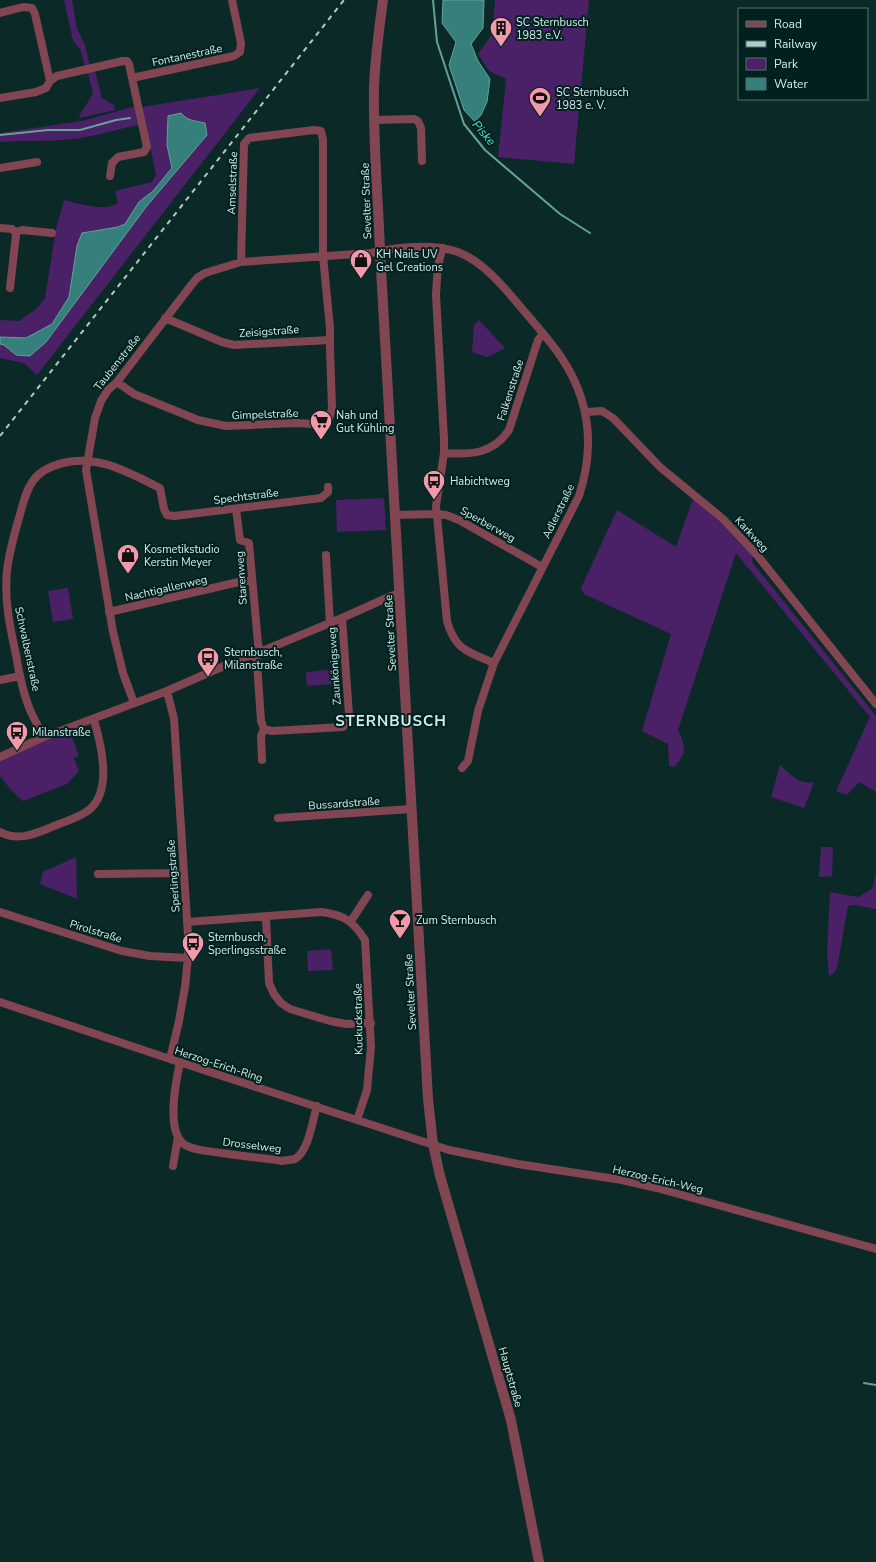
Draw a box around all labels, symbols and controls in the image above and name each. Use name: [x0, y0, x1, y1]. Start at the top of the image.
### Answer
legend: [738, 8, 868, 100]
building icon: SC Sternbusch 1983 e.V.: [488, 15, 514, 48]
place label: SC Sternbusch 1983 e.V.: [516, 15, 589, 43]
text: Road: [774, 16, 802, 32]
text: Railway: [774, 36, 818, 52]
street label: Fontanestraße: [151, 41, 224, 70]
text: Park: [774, 56, 799, 72]
text: Water: [774, 76, 808, 92]
sports icon: SC Sternbusch 1983 e. V.: [527, 85, 553, 118]
place label: SC Sternbusch 1983 e. V.: [556, 85, 629, 113]
water label: Piske: [469, 117, 500, 149]
street label: Amselstraße: [224, 151, 241, 215]
street label: Sevelter Straße: [358, 162, 375, 239]
shop icon: KH Nails UV Gel Creations: [348, 247, 374, 280]
place label: KH Nails UV Gel Creations: [376, 247, 443, 275]
street label: Zeisigstraße: [238, 322, 300, 341]
street label: Taubenstraße: [91, 331, 144, 394]
street label: Falkenstraße: [493, 357, 528, 423]
street label: Gimpelstraße: [231, 406, 299, 423]
supermarket icon: Nah und Gut Kühling: [308, 408, 334, 441]
place label: Nah und Gut Kühling: [336, 408, 395, 436]
bus stop icon: Habichtweg: [421, 468, 447, 501]
place label: Habichtweg: [450, 474, 510, 489]
street label: Adlerstraße: [539, 481, 578, 541]
street label: Spechtstraße: [213, 485, 280, 508]
street label: Sperberweg: [457, 503, 518, 546]
street label: Karkweg: [731, 513, 772, 555]
shop icon: Kosmetikstudio Kerstin Meyer: [115, 542, 141, 575]
place label: Kosmetikstudio Kerstin Meyer: [144, 542, 220, 570]
street label: Starenweg: [232, 551, 251, 605]
street label: Nachtigallenweg: [124, 572, 209, 605]
street label: Sevelter Straße: [381, 594, 400, 672]
street label: Schwalbenstraße: [11, 605, 44, 693]
street label: Zaunkönigsweg: [324, 627, 345, 705]
bus stop icon: Sternbusch, Milanstraße: [195, 645, 221, 678]
place label: Sternbusch, Milanstraße: [224, 645, 283, 673]
district label: STERNBUSCH: [335, 711, 447, 731]
bus stop icon: Milanstraße: [4, 719, 30, 752]
place label: Milanstraße: [32, 725, 91, 740]
street label: Bussardstraße: [308, 794, 380, 813]
street label: Sperlingstraße: [163, 839, 184, 913]
bar icon: Zum Sternbusch: [387, 907, 413, 940]
place label: Zum Sternbusch: [416, 913, 497, 928]
street label: Pirolstraße: [68, 916, 124, 947]
bus stop icon: Sternbusch, Sperlingsstraße: [180, 930, 206, 963]
place label: Sternbusch, Sperlingsstraße: [208, 930, 286, 958]
street label: Sevelter Straße: [401, 953, 420, 1031]
street label: Kuckuckstraße: [350, 983, 367, 1055]
street label: Herzog-Erich-Ring: [173, 1043, 265, 1086]
street label: Drosselweg: [222, 1134, 282, 1157]
street label: Herzog-Erich-Weg: [611, 1162, 705, 1197]
street label: Hauptstraße: [495, 1345, 526, 1409]

